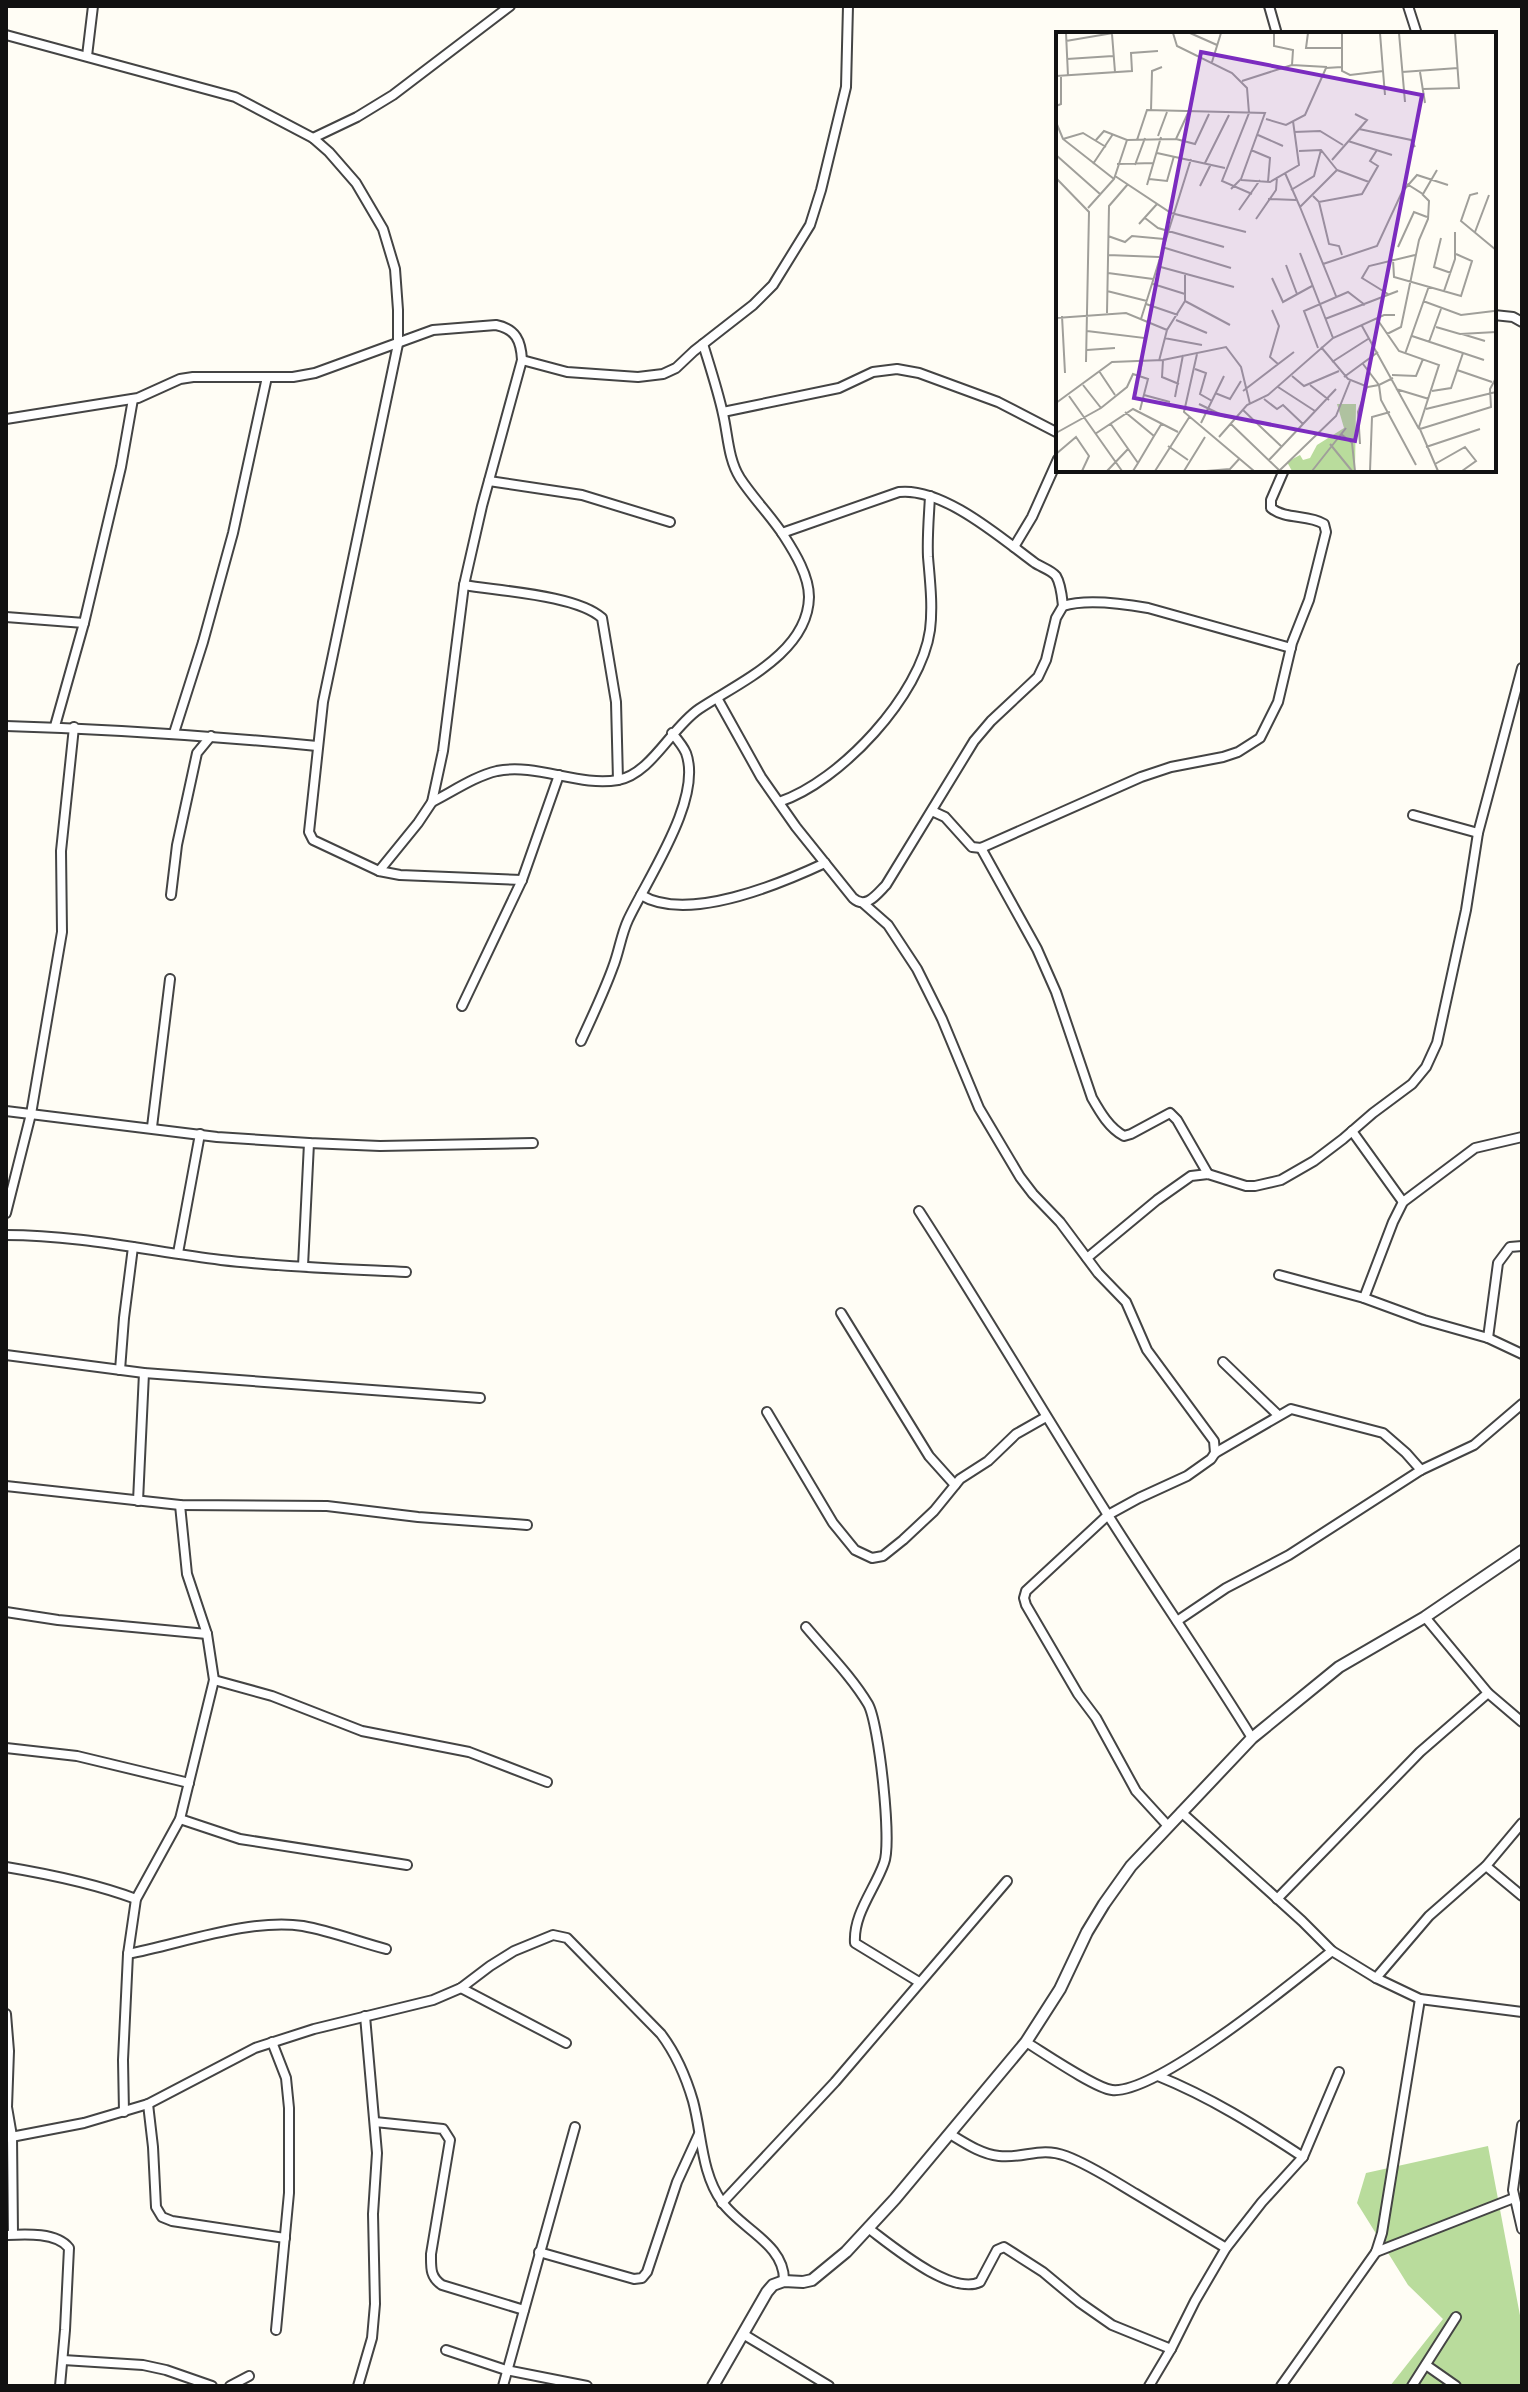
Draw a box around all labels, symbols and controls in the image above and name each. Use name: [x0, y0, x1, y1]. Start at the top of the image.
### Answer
inset map: [1056, 32, 1496, 472]

